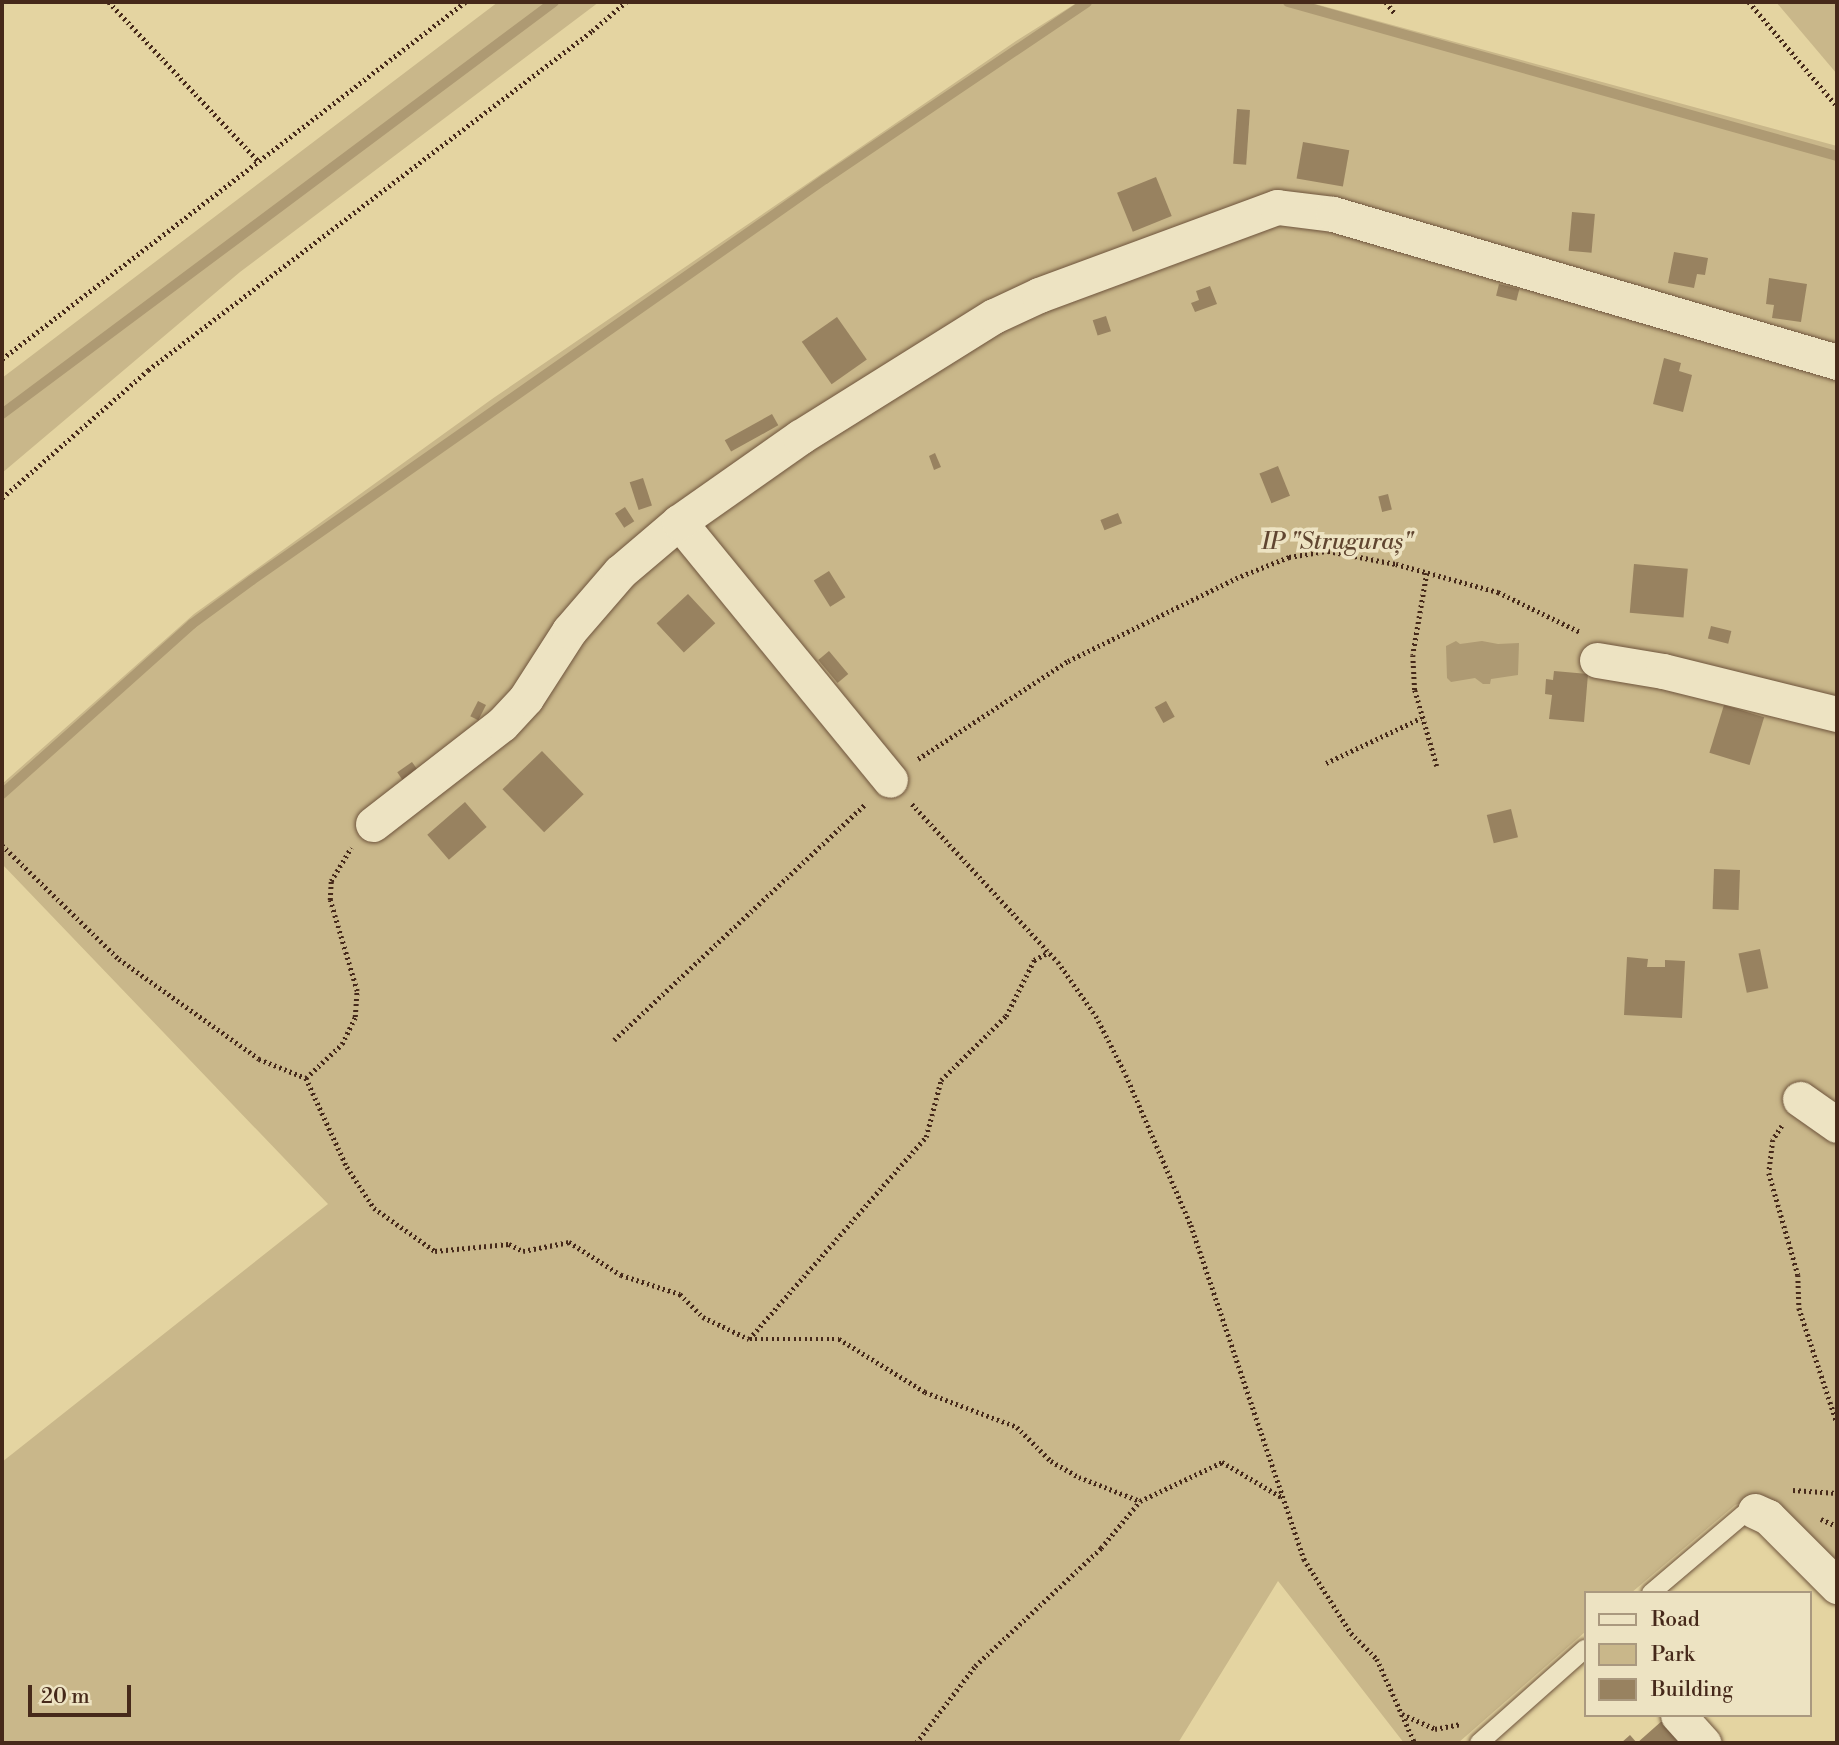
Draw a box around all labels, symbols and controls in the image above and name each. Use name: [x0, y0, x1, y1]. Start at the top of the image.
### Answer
park label: IP "Struguraș": [1261, 529, 1413, 557]
legend: [1584, 1591, 1811, 1717]
text: Road: [1651, 1607, 1700, 1633]
text: Park: [1651, 1642, 1695, 1668]
scale bar: [32, 1672, 135, 1716]
text: Building: [1651, 1677, 1733, 1703]
text: 20 m: [41, 1684, 90, 1710]

